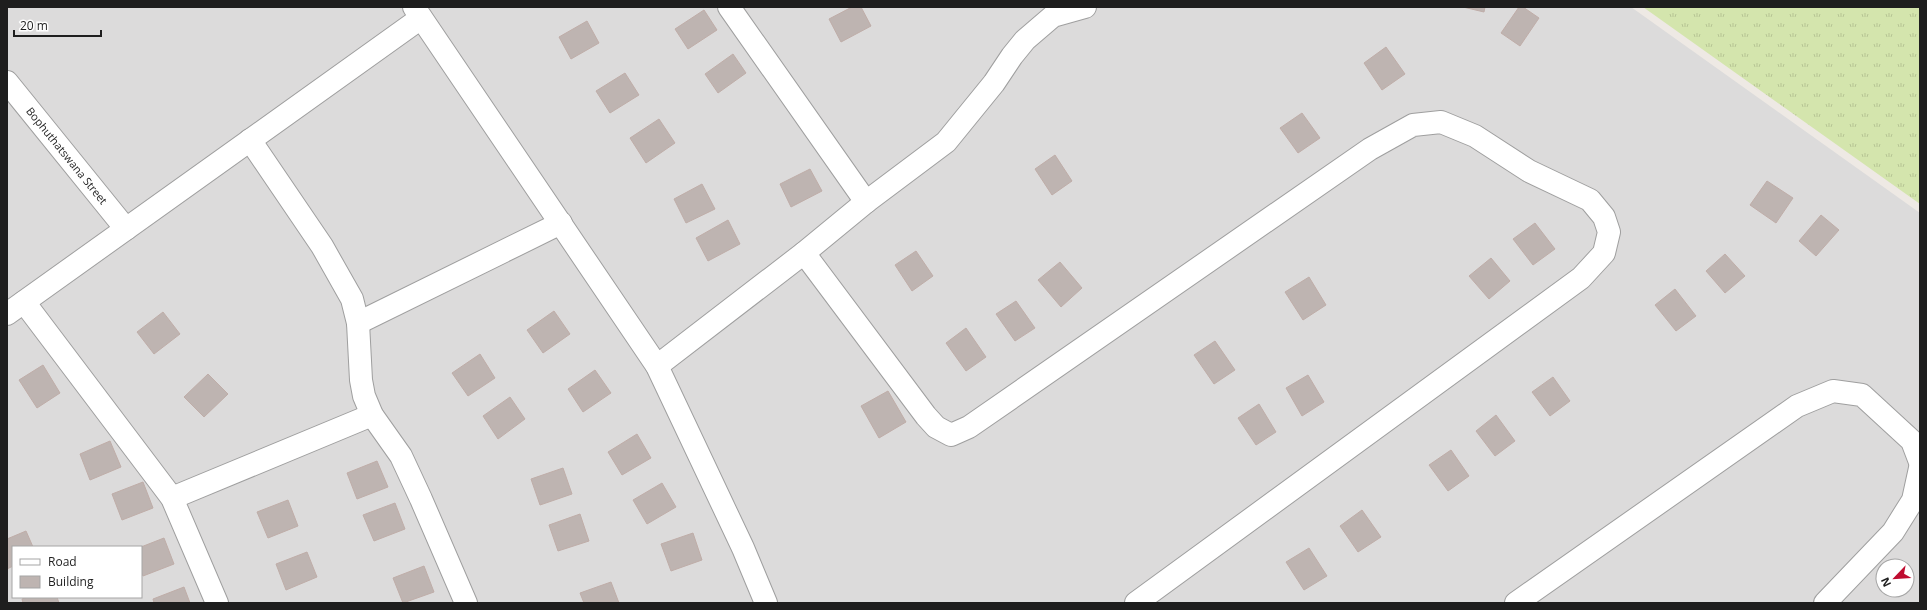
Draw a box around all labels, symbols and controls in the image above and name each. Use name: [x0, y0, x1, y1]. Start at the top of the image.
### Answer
scale bar: [14, 12, 101, 38]
text: 20 m: [20, 17, 48, 34]
street label: Bophuthatswana Street: [23, 104, 111, 207]
legend: [12, 546, 142, 598]
text: Road: [48, 553, 77, 570]
north arrow: [1875, 558, 1915, 598]
text: Building: [48, 573, 94, 590]
text: N: [1877, 575, 1894, 590]

